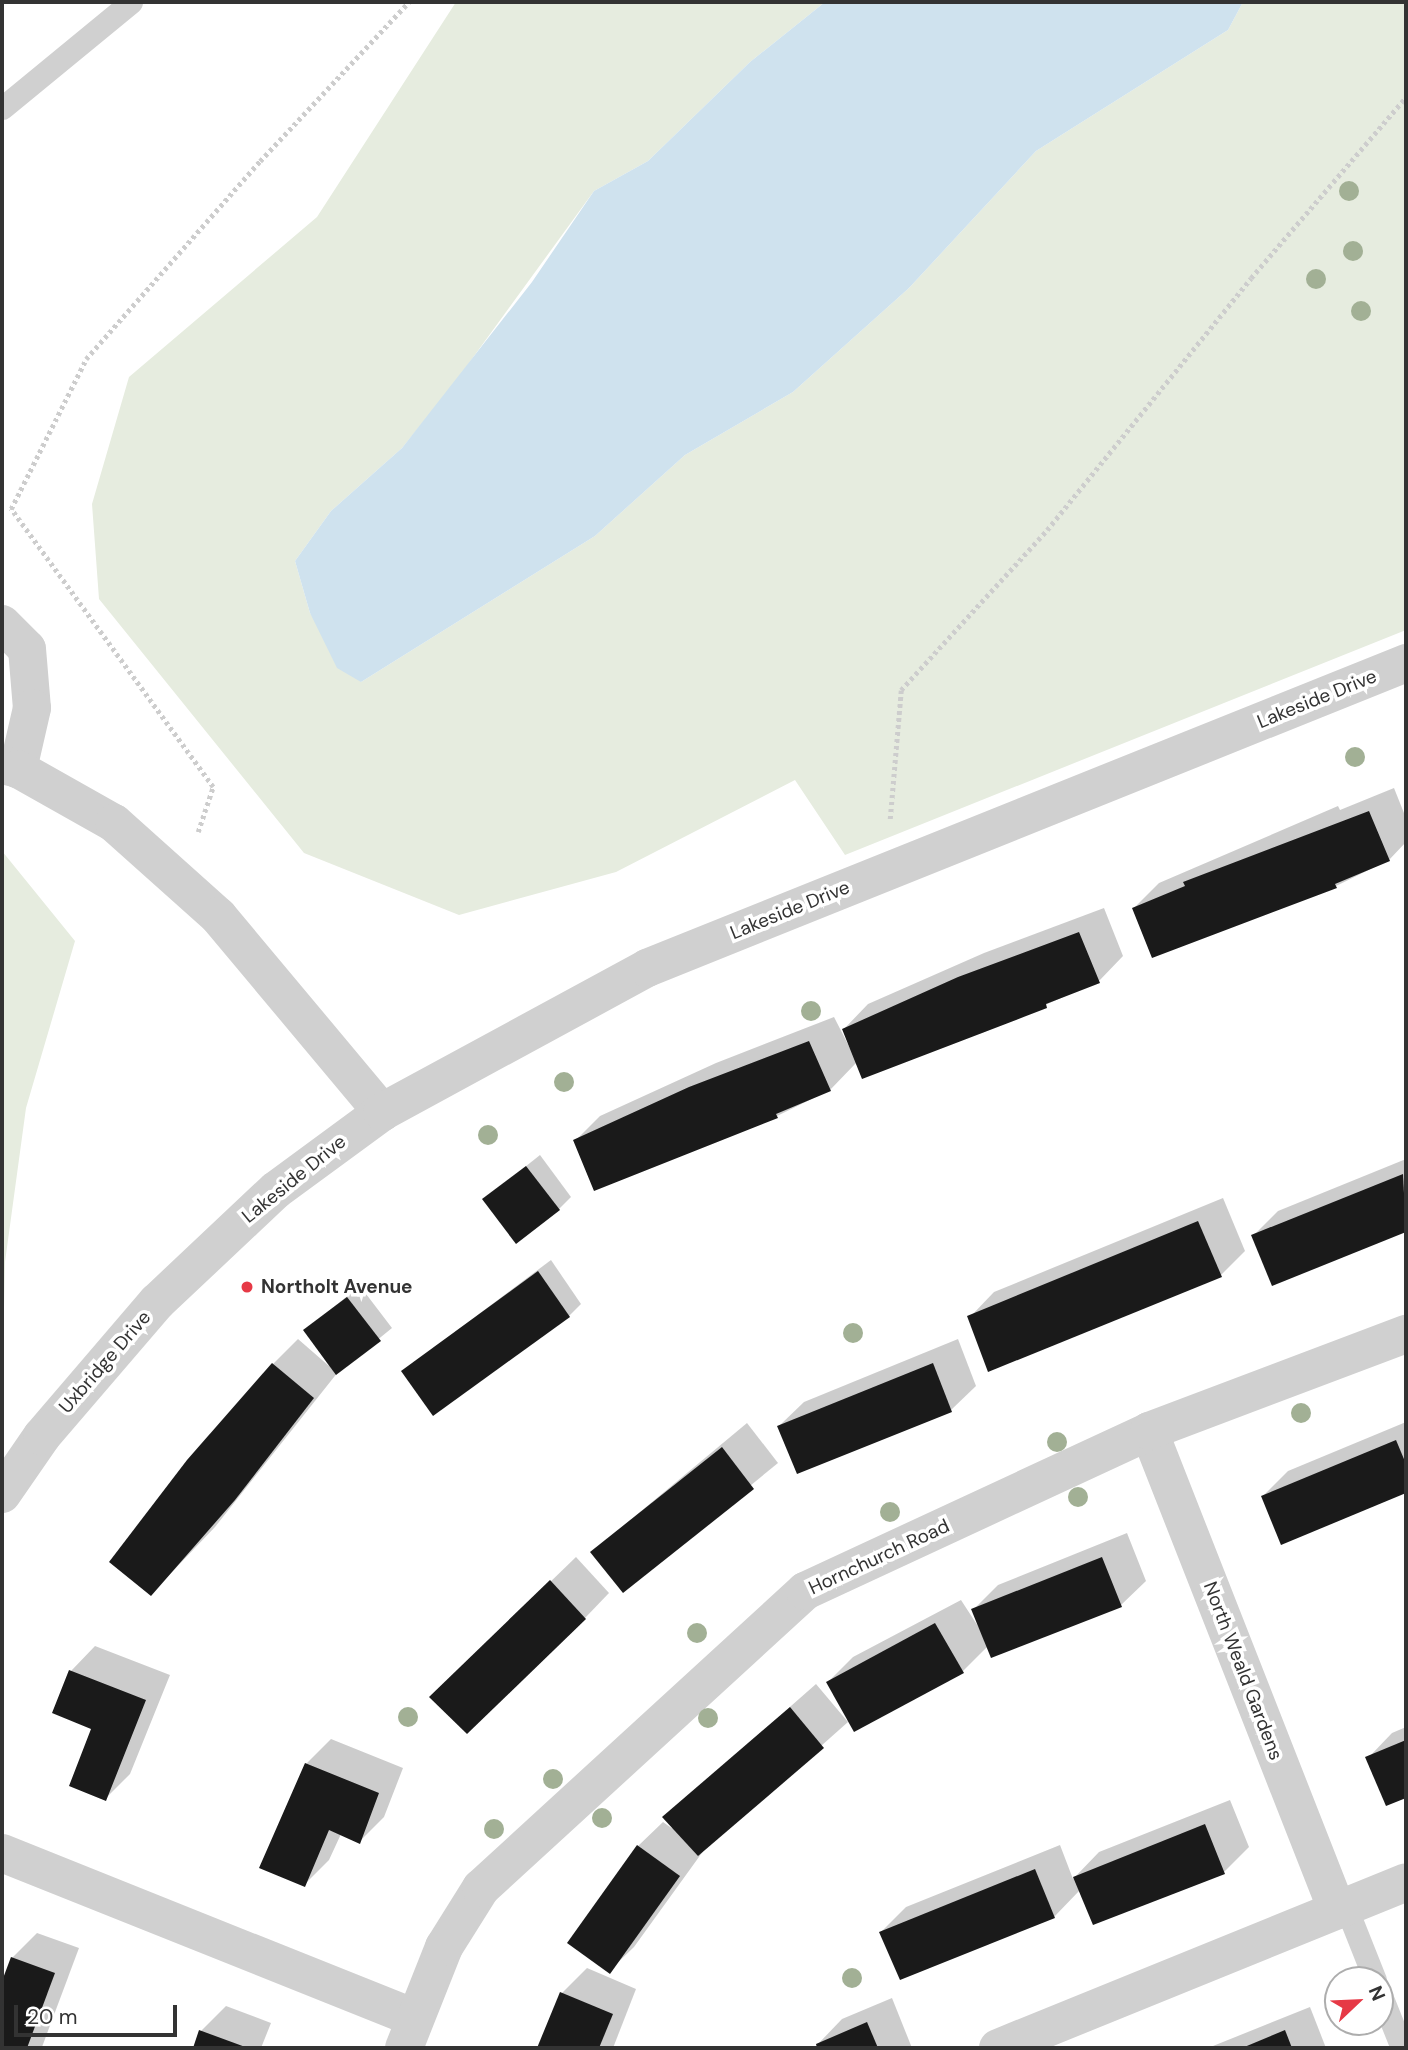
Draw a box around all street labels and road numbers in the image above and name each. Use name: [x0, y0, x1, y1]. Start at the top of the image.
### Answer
street label: Lakeside Drive: [1254, 665, 1380, 733]
street label: Lakeside Drive: [727, 876, 853, 944]
street label: Lakeside Drive: [238, 1130, 350, 1228]
street label: Uxbridge Drive: [54, 1306, 156, 1418]
street label: Hornchurch Road: [805, 1514, 953, 1600]
street label: North Weald Gardens: [1198, 1579, 1288, 1763]

